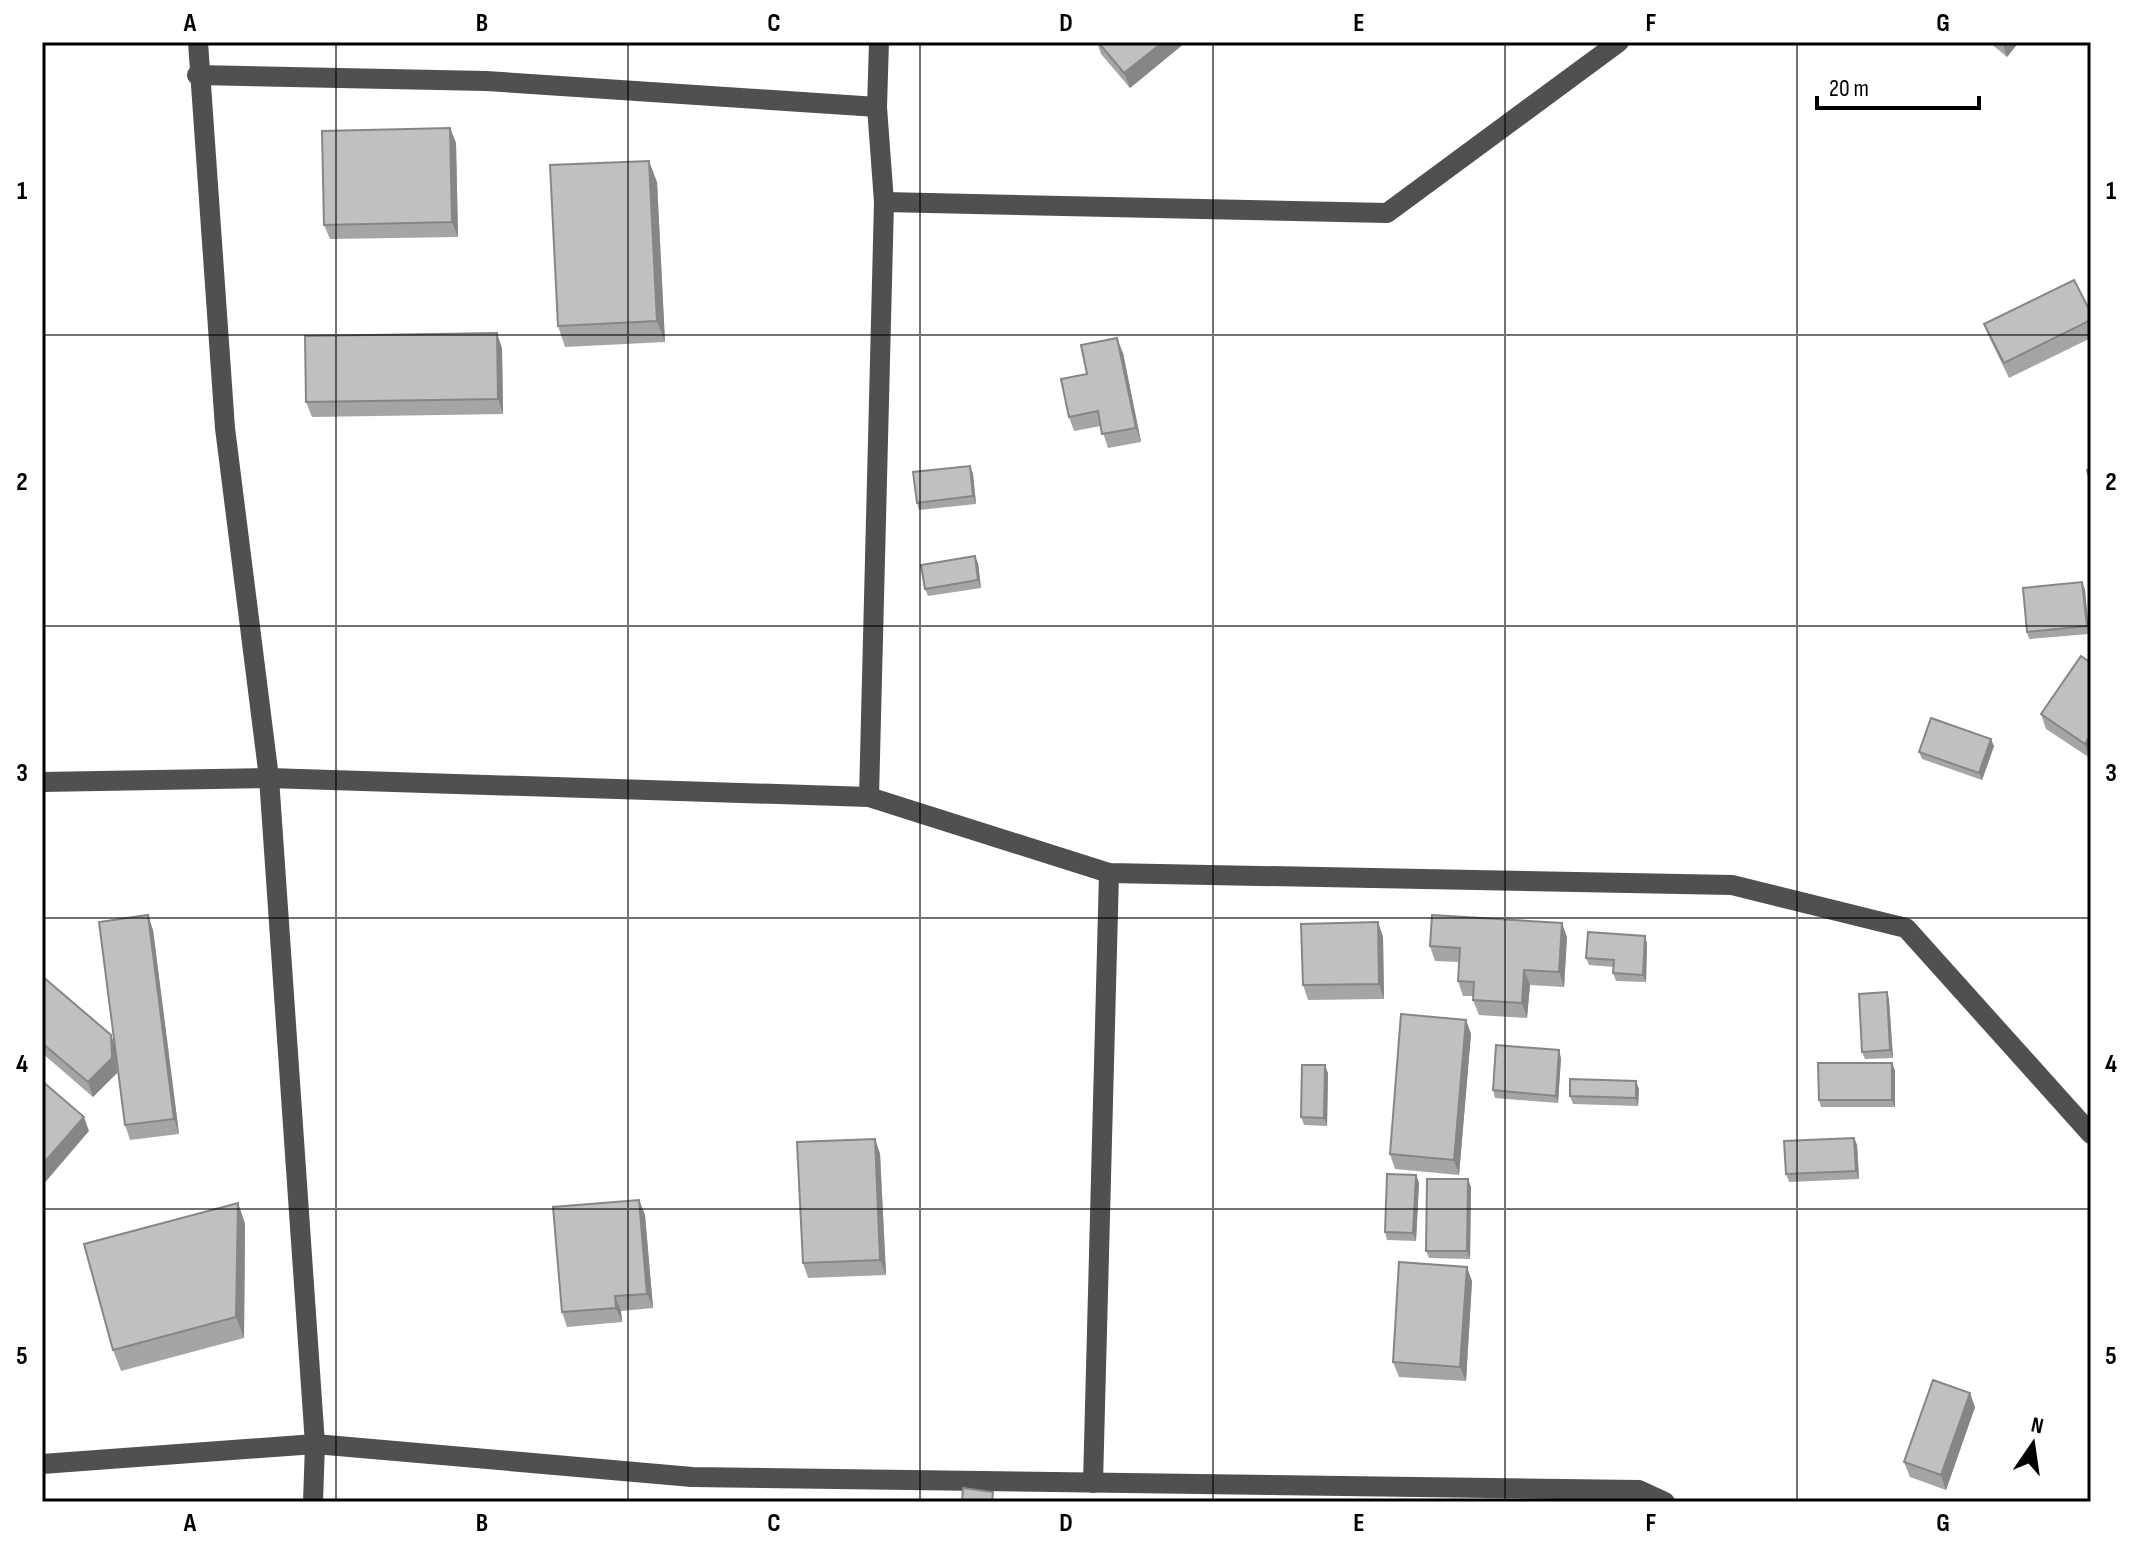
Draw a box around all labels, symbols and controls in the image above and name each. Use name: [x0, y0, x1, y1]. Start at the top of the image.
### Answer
text: A: [183, 8, 197, 39]
text: B: [476, 8, 488, 39]
text: C: [767, 8, 781, 39]
text: D: [1059, 8, 1073, 39]
text: E: [1353, 8, 1365, 39]
text: F: [1646, 8, 1657, 39]
text: G: [1936, 8, 1950, 39]
scale bar: [1817, 60, 1979, 110]
text: 20 m: [1829, 74, 1869, 103]
text: 1: [17, 176, 27, 207]
text: 1: [2106, 176, 2116, 207]
text: 2: [16, 467, 28, 498]
text: 2: [2105, 467, 2117, 498]
text: 3: [16, 758, 28, 789]
text: 3: [2105, 758, 2117, 789]
text: 4: [16, 1049, 28, 1080]
text: 4: [2105, 1049, 2117, 1080]
text: 5: [16, 1341, 28, 1372]
text: 5: [2105, 1341, 2117, 1372]
north arrow: [1993, 1404, 2073, 1484]
text: N: [2028, 1411, 2046, 1440]
text: A: [183, 1508, 197, 1539]
text: B: [476, 1508, 488, 1539]
text: C: [767, 1508, 781, 1539]
text: D: [1059, 1508, 1073, 1539]
text: E: [1353, 1508, 1365, 1539]
text: F: [1646, 1508, 1657, 1539]
text: G: [1936, 1508, 1950, 1539]

